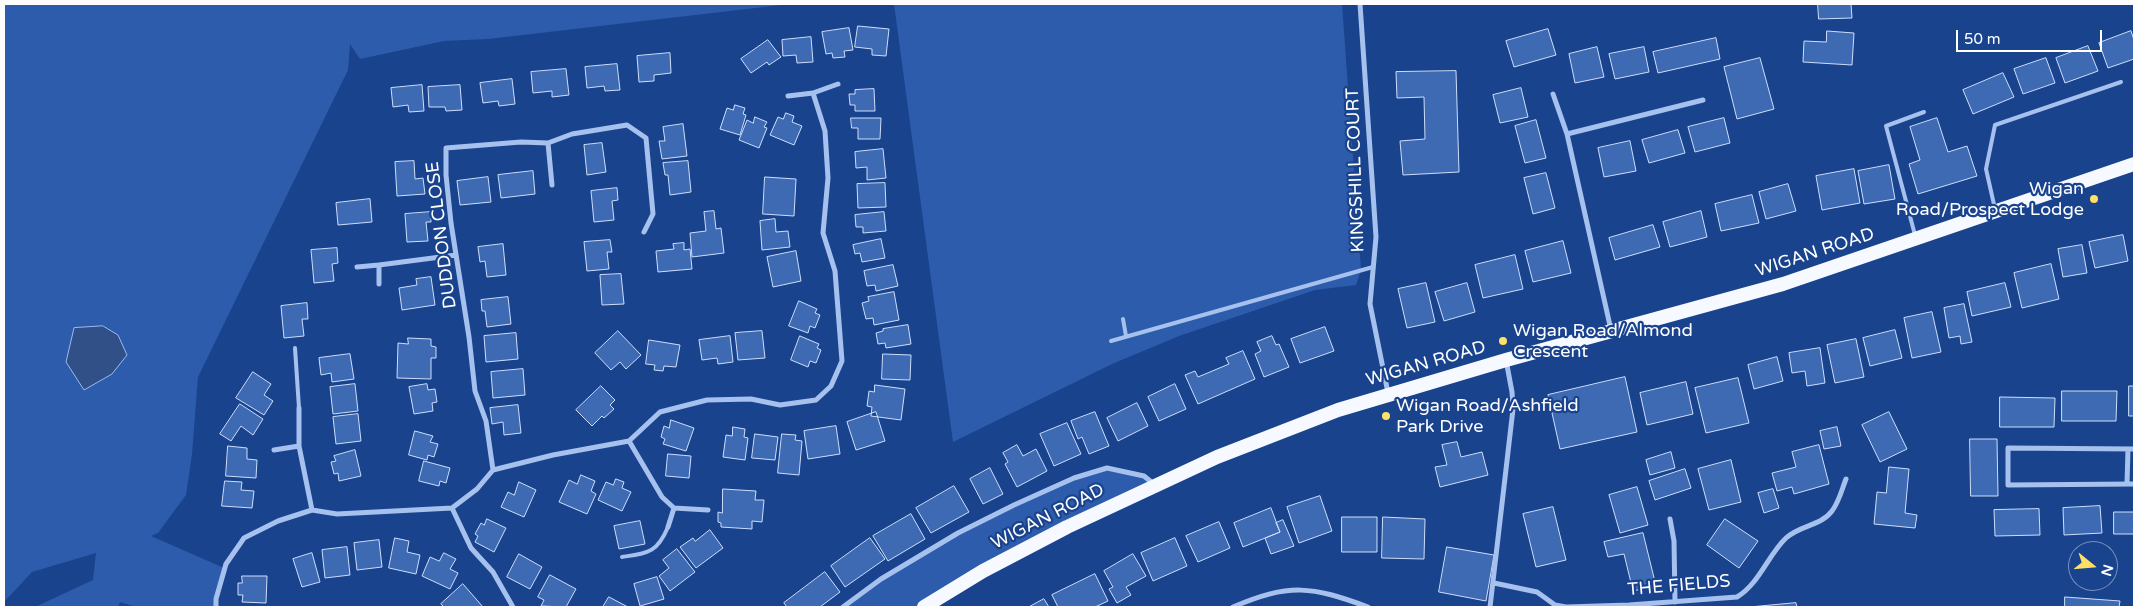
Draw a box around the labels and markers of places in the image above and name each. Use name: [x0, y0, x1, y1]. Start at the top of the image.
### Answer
place label: Wigan Road/Prospect Lodge: [1896, 178, 2084, 220]
marker: Wigan Road/Prospect Lodge: [2088, 193, 2100, 205]
place label: Wigan Road/Almond Crescent: [1513, 320, 1693, 362]
marker: Wigan Road/Almond Crescent: [1497, 335, 1509, 347]
place label: Wigan Road/Ashfield Park Drive: [1396, 395, 1579, 438]
marker: Wigan Road/Ashfield Park Drive: [1380, 410, 1392, 422]

